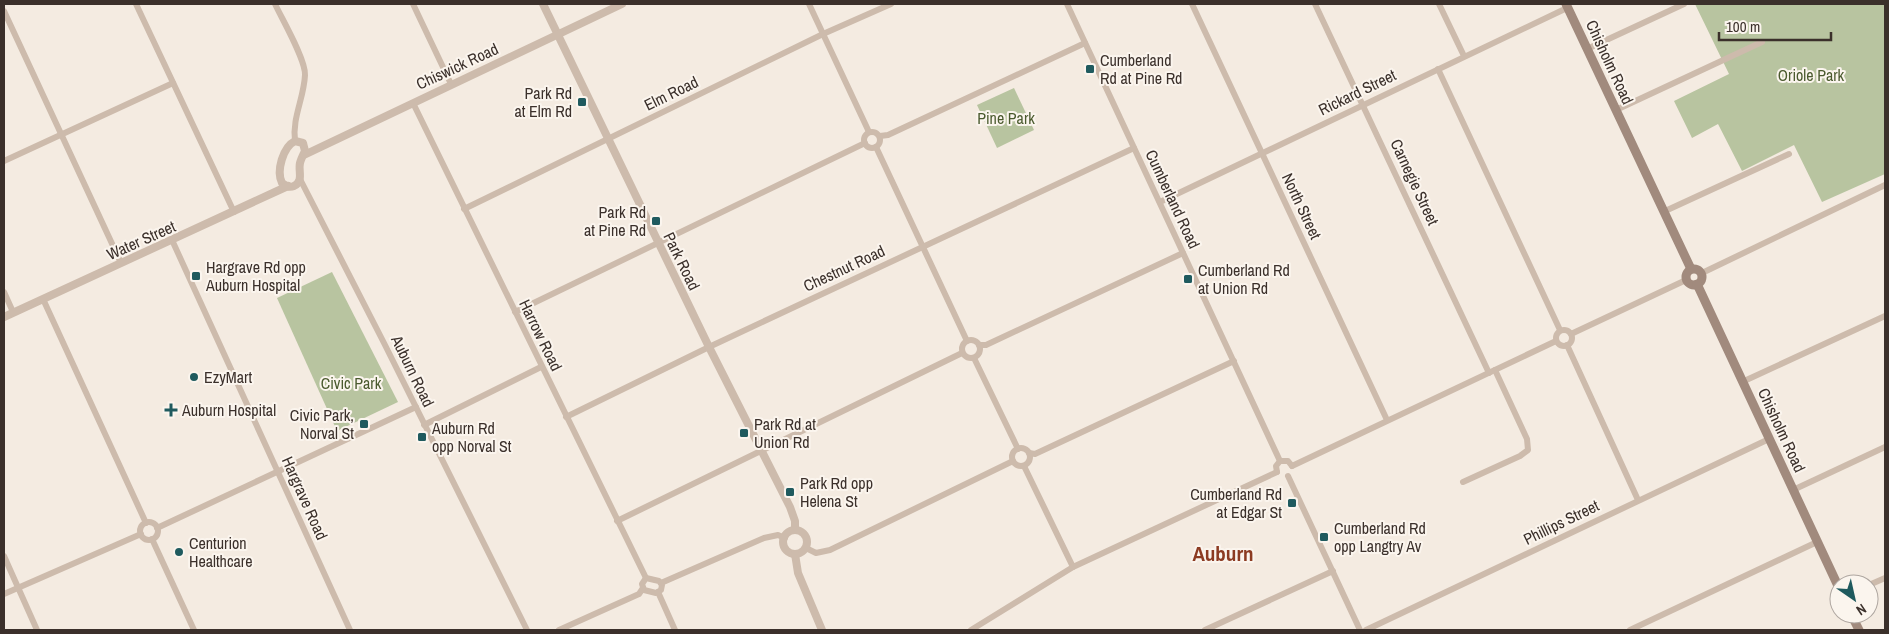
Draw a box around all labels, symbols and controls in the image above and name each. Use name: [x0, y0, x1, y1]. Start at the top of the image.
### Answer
scale bar: [1719, 10, 1832, 42]
street label: Chisholm Road: [1581, 16, 1639, 108]
text: 100 m: [1726, 16, 1760, 37]
street label: Chiswick Road: [412, 37, 502, 95]
place label: Cumberland Rd at Pine Rd: [1100, 49, 1182, 89]
marker: Cumberland Rd at Pine Rd: [1084, 63, 1096, 75]
street label: Rickard Street: [1314, 64, 1400, 120]
park label: Oriole Park: [1778, 64, 1845, 86]
street label: Elm Road: [640, 70, 702, 116]
place label: Park Rd at Elm Rd: [514, 82, 572, 122]
marker: Park Rd at Elm Rd: [576, 96, 588, 108]
park label: Pine Park: [977, 107, 1035, 129]
street label: Carnegie Street: [1385, 135, 1445, 229]
street label: Cumberland Road: [1141, 146, 1205, 252]
street label: North Street: [1277, 169, 1327, 243]
place label: Park Rd at Pine Rd: [584, 201, 646, 241]
street label: Water Street: [103, 215, 179, 265]
marker: Park Rd at Pine Rd: [650, 215, 662, 227]
street label: Park Road: [659, 228, 705, 294]
street label: Chestnut Road: [800, 240, 888, 296]
place label: Hargrave Rd opp Auburn Hospital: [205, 256, 306, 296]
place label: Cumberland Rd at Union Rd: [1198, 259, 1290, 299]
marker: Hargrave Rd opp Auburn Hospital: [190, 270, 202, 282]
marker: Cumberland Rd at Union Rd: [1182, 273, 1194, 285]
street label: Harrow Road: [514, 295, 568, 375]
street label: Auburn Road: [386, 331, 440, 411]
place label: EzyMart: [204, 366, 252, 388]
marker: EzyMart: [188, 371, 200, 383]
park label: Civic Park: [321, 372, 382, 394]
street label: Chisholm Road: [1753, 384, 1811, 476]
place label: Auburn Hospital: [181, 399, 276, 421]
marker: Auburn Hospital: [164, 403, 178, 417]
place label: Civic Park, Norval St: [290, 404, 354, 444]
place label: Park Rd at Union Rd: [754, 413, 816, 453]
place label: Auburn Rd opp Norval St: [431, 417, 512, 457]
marker: Civic Park, Norval St: [358, 418, 370, 430]
marker: Park Rd at Union Rd: [738, 427, 750, 439]
marker: Auburn Rd opp Norval St: [416, 431, 428, 443]
street label: Hargrave Road: [277, 453, 333, 543]
place label: Park Rd opp Helena St: [800, 472, 873, 512]
place label: Cumberland Rd at Edgar St: [1190, 483, 1282, 523]
marker: Park Rd opp Helena St: [784, 486, 796, 498]
street label: Phillips Street: [1519, 494, 1603, 550]
marker: Cumberland Rd at Edgar St: [1286, 497, 1298, 509]
place label: Cumberland Rd opp Langtry Av: [1334, 517, 1426, 557]
marker: Cumberland Rd opp Langtry Av: [1318, 531, 1330, 543]
place label: Centurion Healthcare: [189, 532, 252, 572]
district label: Auburn: [1192, 539, 1254, 568]
marker: Centurion Healthcare: [173, 546, 185, 558]
north arrow: [1829, 574, 1879, 624]
text: N: [1853, 600, 1870, 620]

